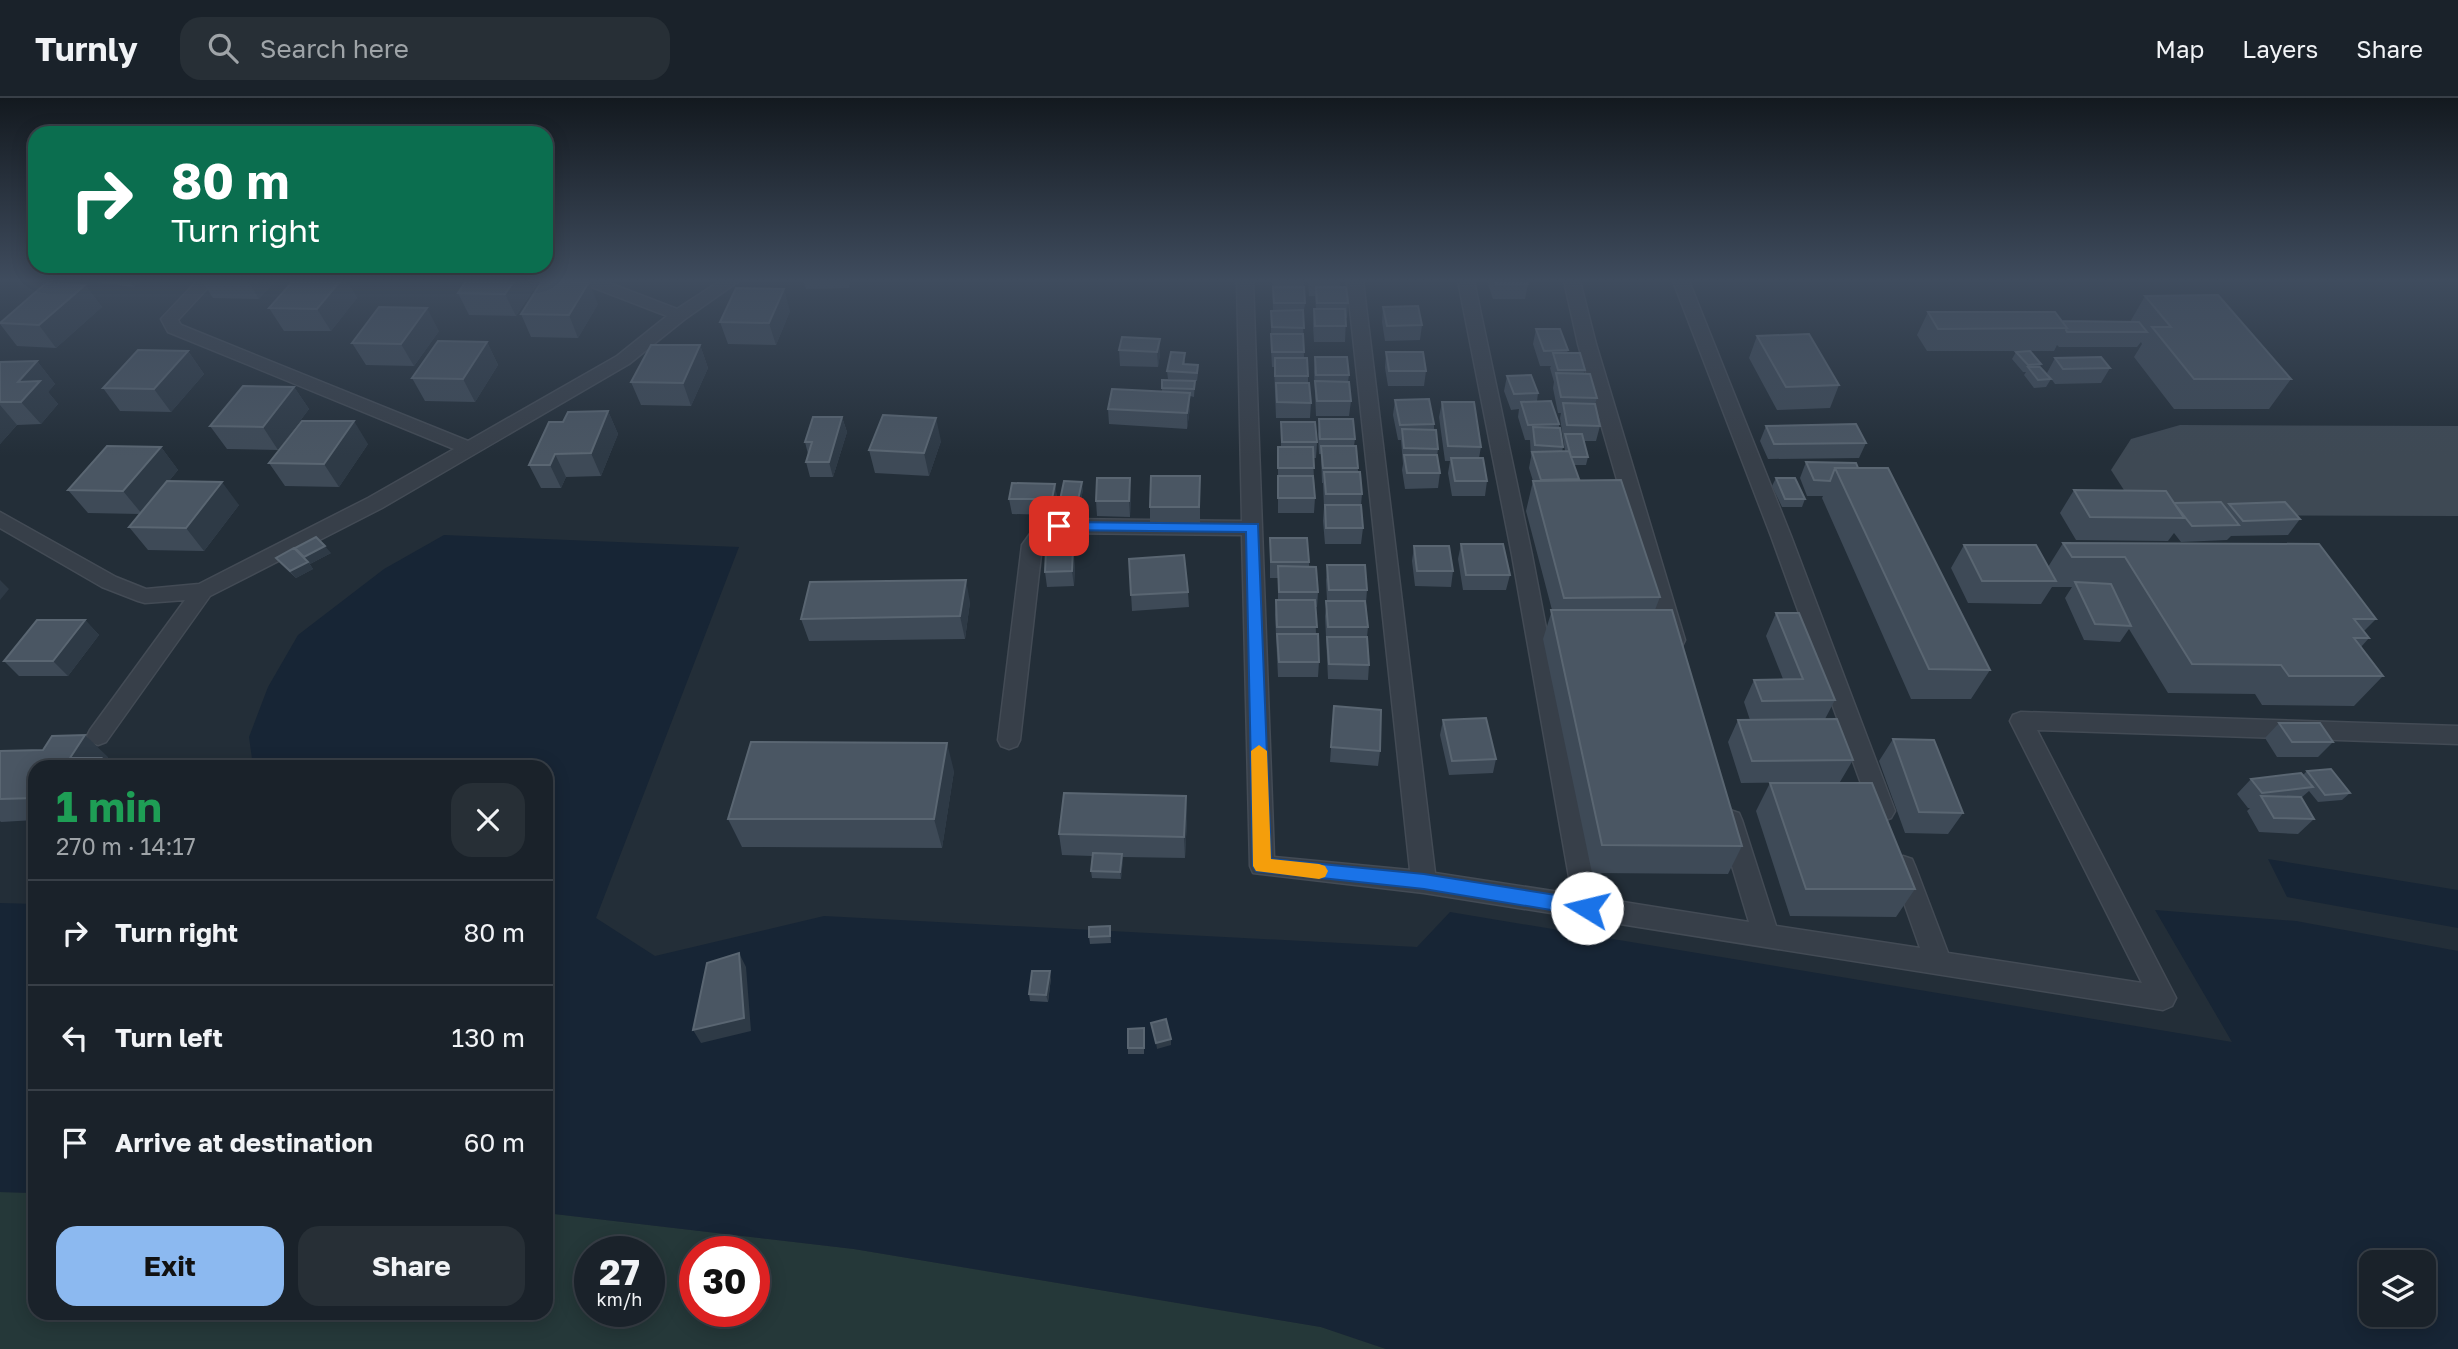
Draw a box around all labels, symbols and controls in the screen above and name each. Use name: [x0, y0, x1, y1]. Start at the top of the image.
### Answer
search box: [180, 17, 670, 80]
text: Turnly: [35, 29, 138, 68]
icon: search: [204, 29, 242, 67]
text: Search here: [260, 33, 409, 64]
text: Map: [2155, 34, 2204, 63]
text: Layers: [2242, 34, 2318, 63]
text: Share: [2356, 34, 2423, 63]
text: 80 m: [171, 151, 289, 210]
icon: right: [56, 154, 147, 245]
text: Turn right: [171, 211, 320, 249]
pin: [1029, 496, 1089, 556]
icon: arrive: [1040, 507, 1078, 545]
text: 1 min: [56, 781, 162, 831]
button: close: [451, 783, 525, 857]
text: 270 m · 14:17: [56, 832, 196, 860]
position arrow: [1550, 871, 1624, 945]
icon: right: [56, 914, 94, 952]
text: Turn right: [115, 917, 238, 948]
text: 80 m: [464, 917, 525, 948]
icon: left: [56, 1019, 94, 1057]
text: Turn left: [115, 1022, 223, 1053]
text: 130 m: [452, 1022, 525, 1053]
icon: arrive: [56, 1124, 94, 1162]
text: Arrive at destination: [115, 1127, 373, 1158]
text: 60 m: [464, 1127, 525, 1158]
button: Exit: [56, 1226, 284, 1306]
button: Share: [298, 1226, 525, 1306]
speed limit sign: 30: [679, 1236, 770, 1327]
map controls: [2359, 1250, 2436, 1327]
button: layers: [2359, 1250, 2436, 1327]
text: 27: [599, 1251, 640, 1293]
text: km/h: [597, 1288, 642, 1310]

